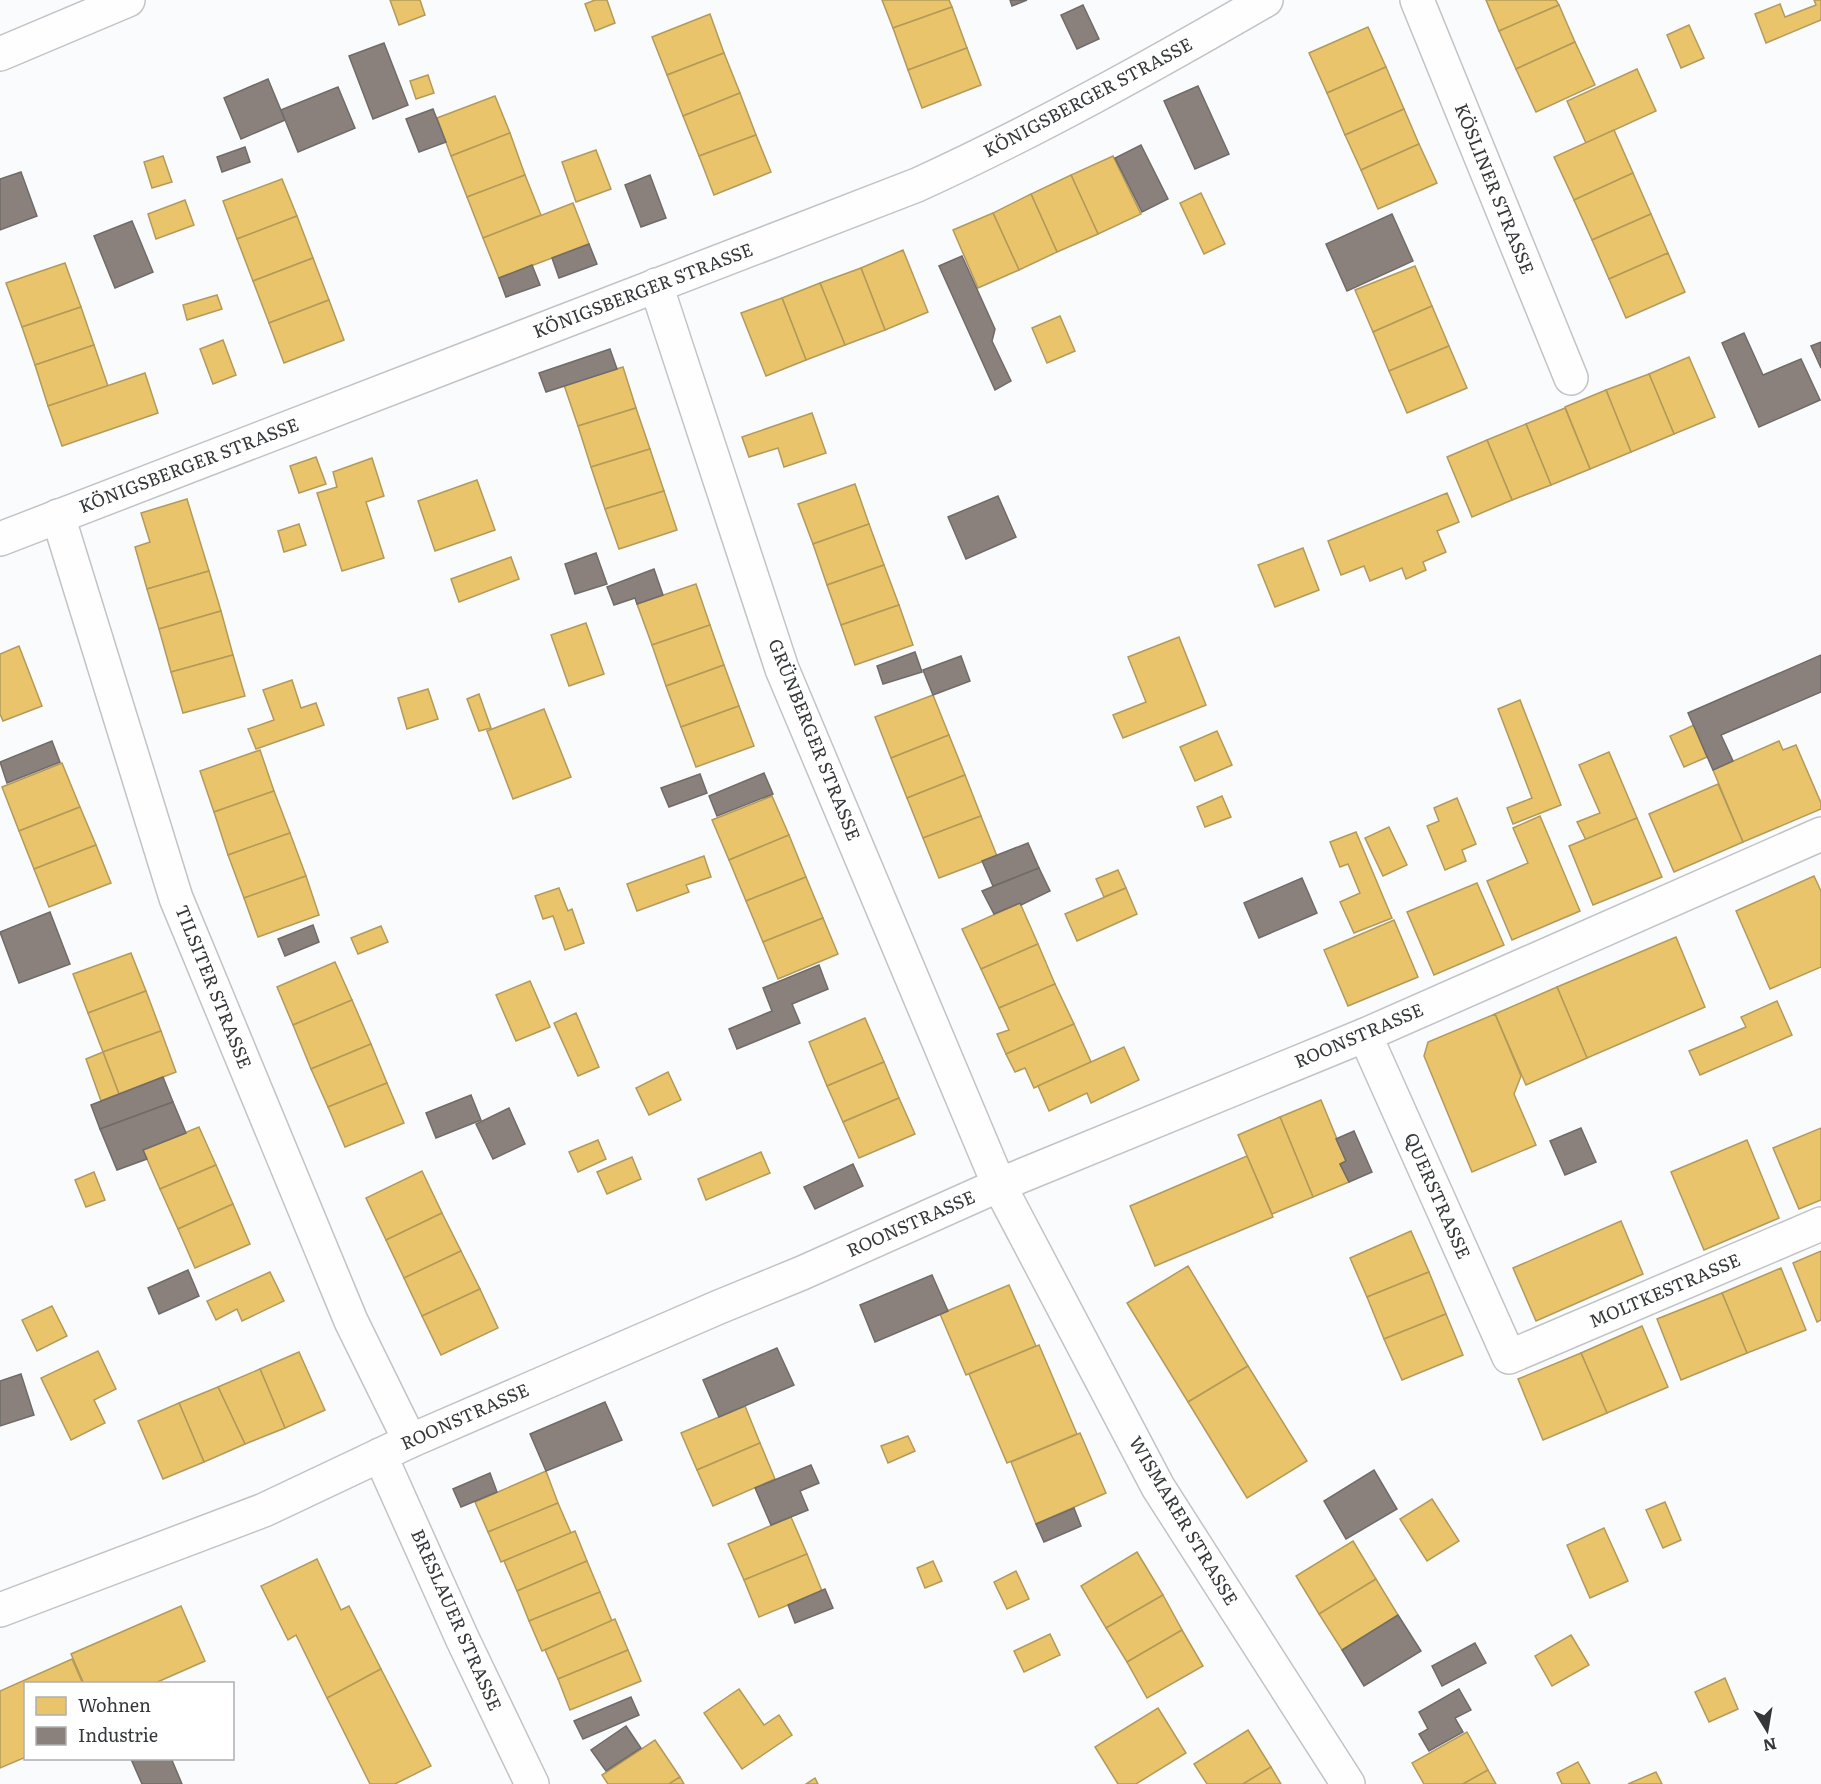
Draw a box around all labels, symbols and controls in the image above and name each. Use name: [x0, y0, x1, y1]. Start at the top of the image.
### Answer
street label: KÖNIGSBERGER STRASSE: [978, 30, 1197, 163]
street label: KÖSLINER STRASSE: [1449, 99, 1542, 278]
street label: KÖNIGSBERGER STRASSE: [529, 235, 756, 344]
street label: KÖNIGSBERGER STRASSE: [75, 410, 302, 519]
street label: GRÜNBERGER STRASSE: [763, 634, 868, 844]
street label: TILSITER STRASSE: [169, 901, 260, 1072]
street label: ROONSTRASSE: [1290, 995, 1427, 1074]
street label: QUERSTRASSE: [1398, 1128, 1478, 1263]
street label: ROONSTRASSE: [842, 1182, 979, 1263]
street label: MOLTKESTRASSE: [1585, 1246, 1744, 1334]
street label: ROONSTRASSE: [396, 1375, 533, 1456]
street label: WISMARER STRASSE: [1123, 1431, 1246, 1610]
street label: BRESLAUER STRASSE: [405, 1524, 510, 1715]
legend: [24, 1682, 234, 1760]
text: Wohnen: [78, 1691, 151, 1718]
north arrow: [1737, 1700, 1797, 1760]
text: Industrie: [78, 1721, 158, 1748]
text: N: [1761, 1733, 1779, 1759]

